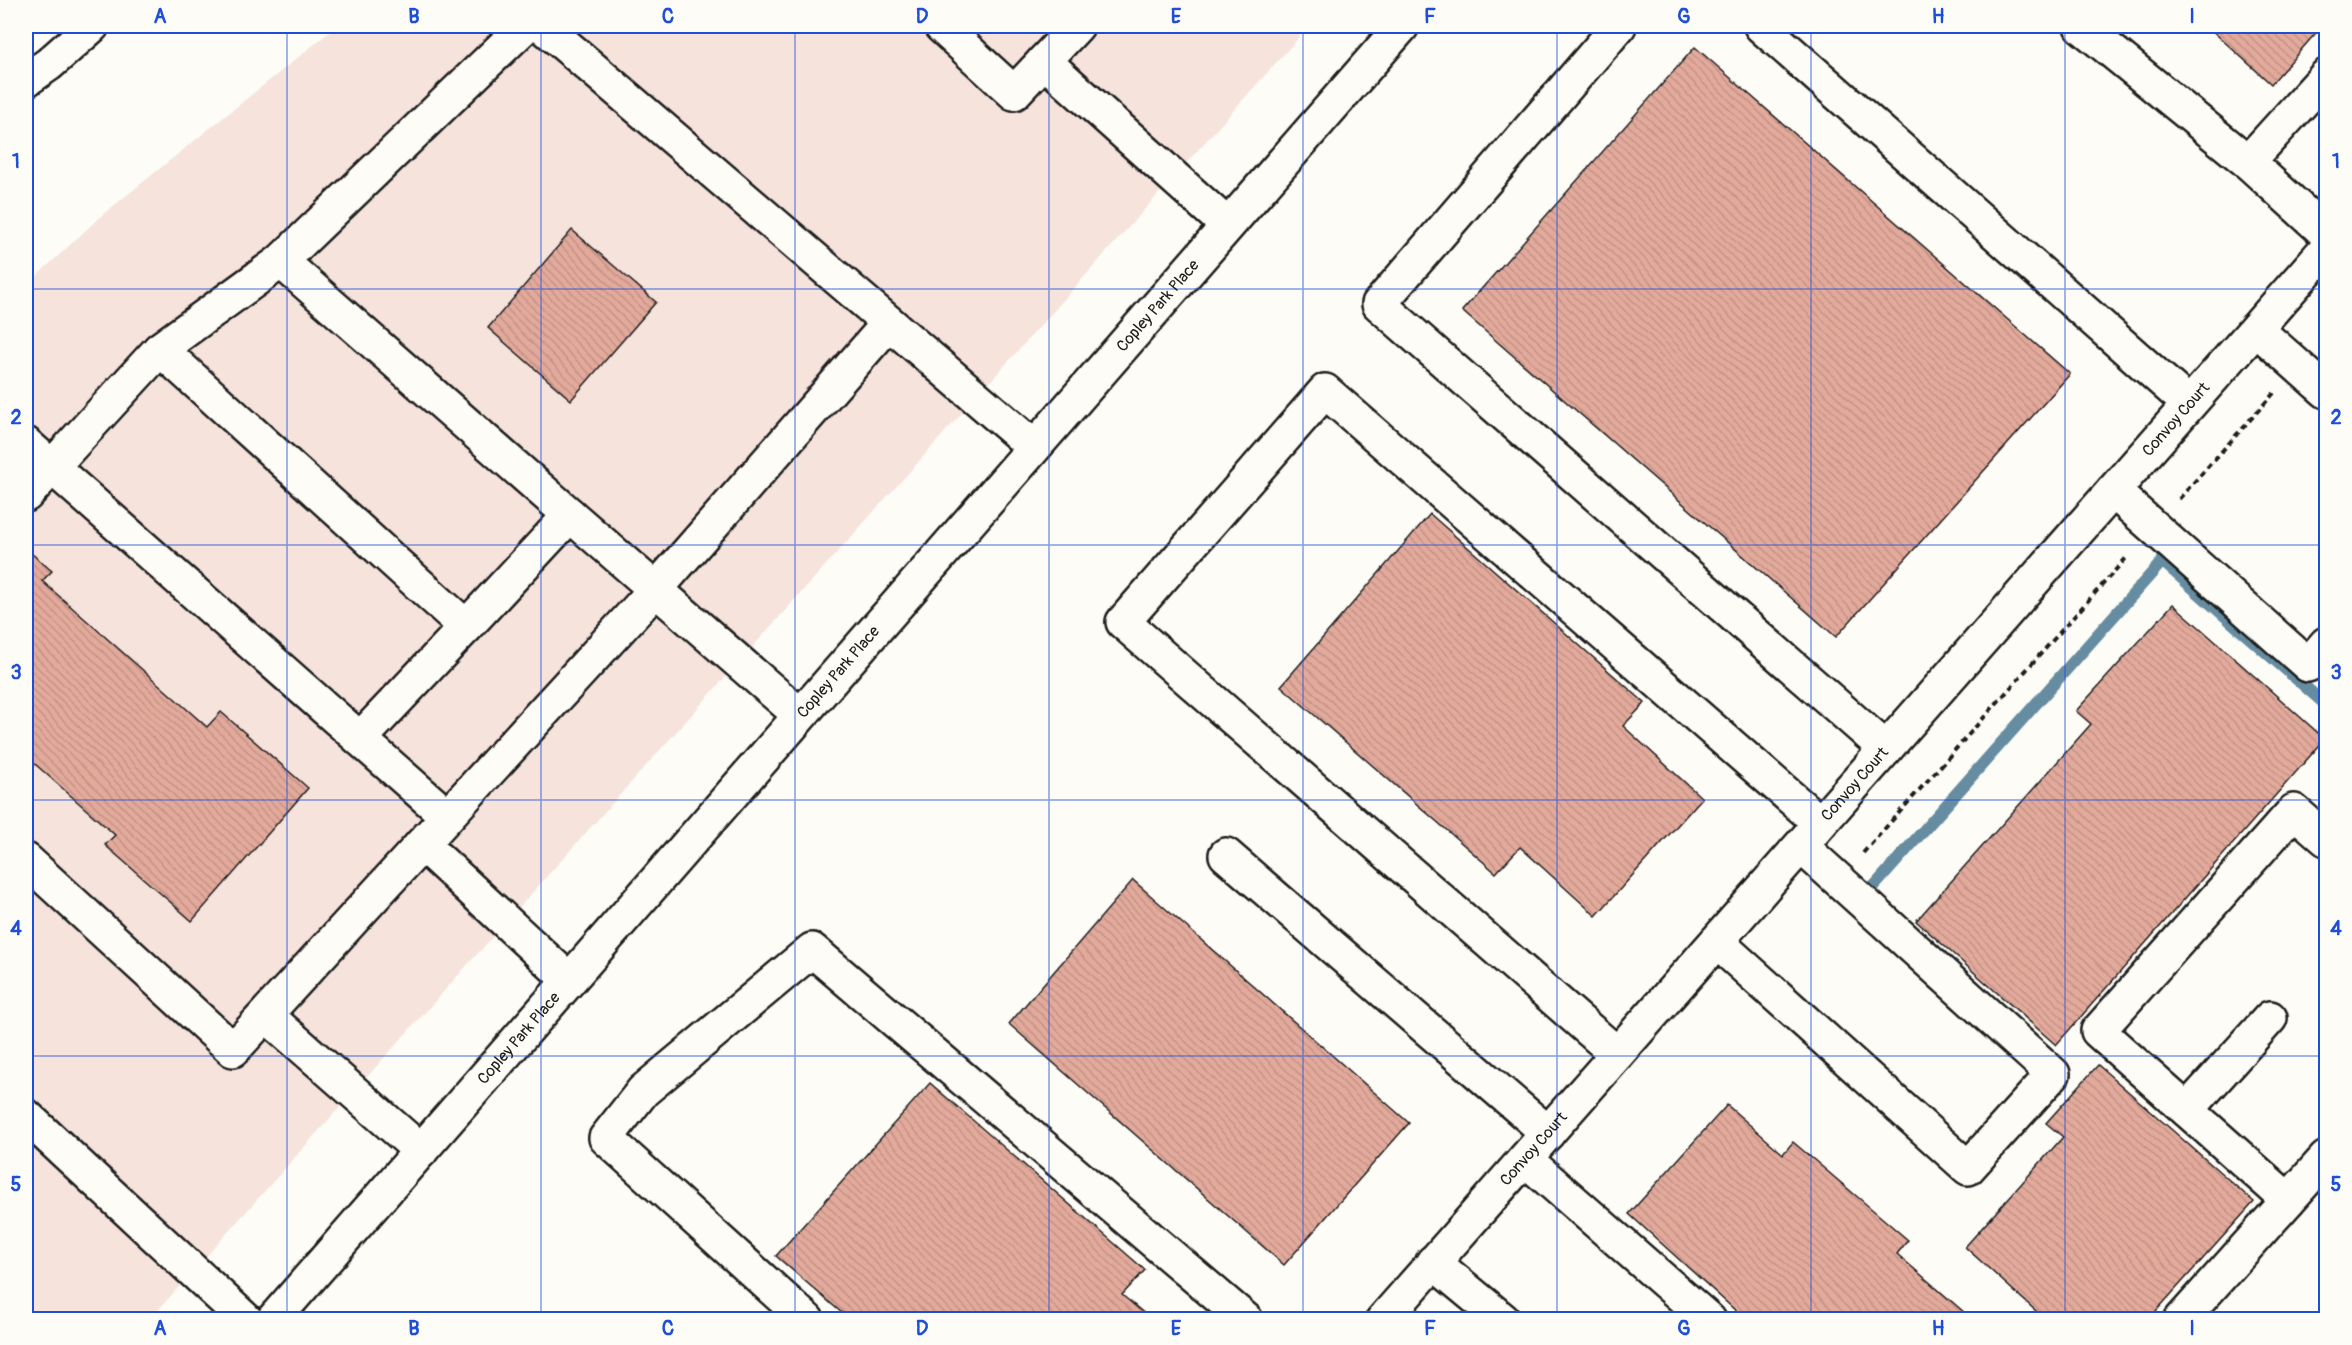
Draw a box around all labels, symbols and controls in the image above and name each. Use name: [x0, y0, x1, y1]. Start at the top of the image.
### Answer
text: A: [154, 4, 167, 29]
text: B: [408, 4, 420, 29]
text: C: [662, 4, 674, 29]
text: D: [916, 4, 929, 29]
text: E: [1171, 4, 1182, 29]
text: F: [1424, 4, 1436, 29]
text: G: [1677, 4, 1691, 29]
text: H: [1932, 4, 1945, 29]
text: I: [2189, 4, 2195, 29]
text: 1: [12, 149, 20, 174]
text: 1: [2332, 149, 2340, 174]
street label: Copley Park Place: [1112, 255, 1204, 356]
street label: Convoy Court: [2138, 378, 2214, 461]
text: 2: [10, 405, 22, 430]
text: 2: [2330, 405, 2342, 430]
street label: Copley Park Place: [793, 622, 884, 722]
text: 3: [10, 660, 22, 685]
text: 3: [2330, 660, 2342, 685]
street label: Convoy Court: [1817, 743, 1893, 825]
text: 4: [10, 916, 22, 941]
text: 4: [2330, 916, 2342, 941]
street label: Copley Park Place: [473, 988, 565, 1088]
street label: Convoy Court: [1496, 1107, 1572, 1190]
text: 5: [11, 1172, 22, 1197]
text: 5: [2331, 1172, 2342, 1197]
text: A: [154, 1316, 167, 1341]
text: B: [408, 1316, 420, 1341]
text: C: [662, 1316, 674, 1341]
text: D: [916, 1316, 929, 1341]
text: E: [1171, 1316, 1182, 1341]
text: F: [1424, 1316, 1436, 1341]
text: G: [1677, 1316, 1691, 1341]
text: H: [1932, 1316, 1945, 1341]
text: I: [2189, 1316, 2195, 1341]

